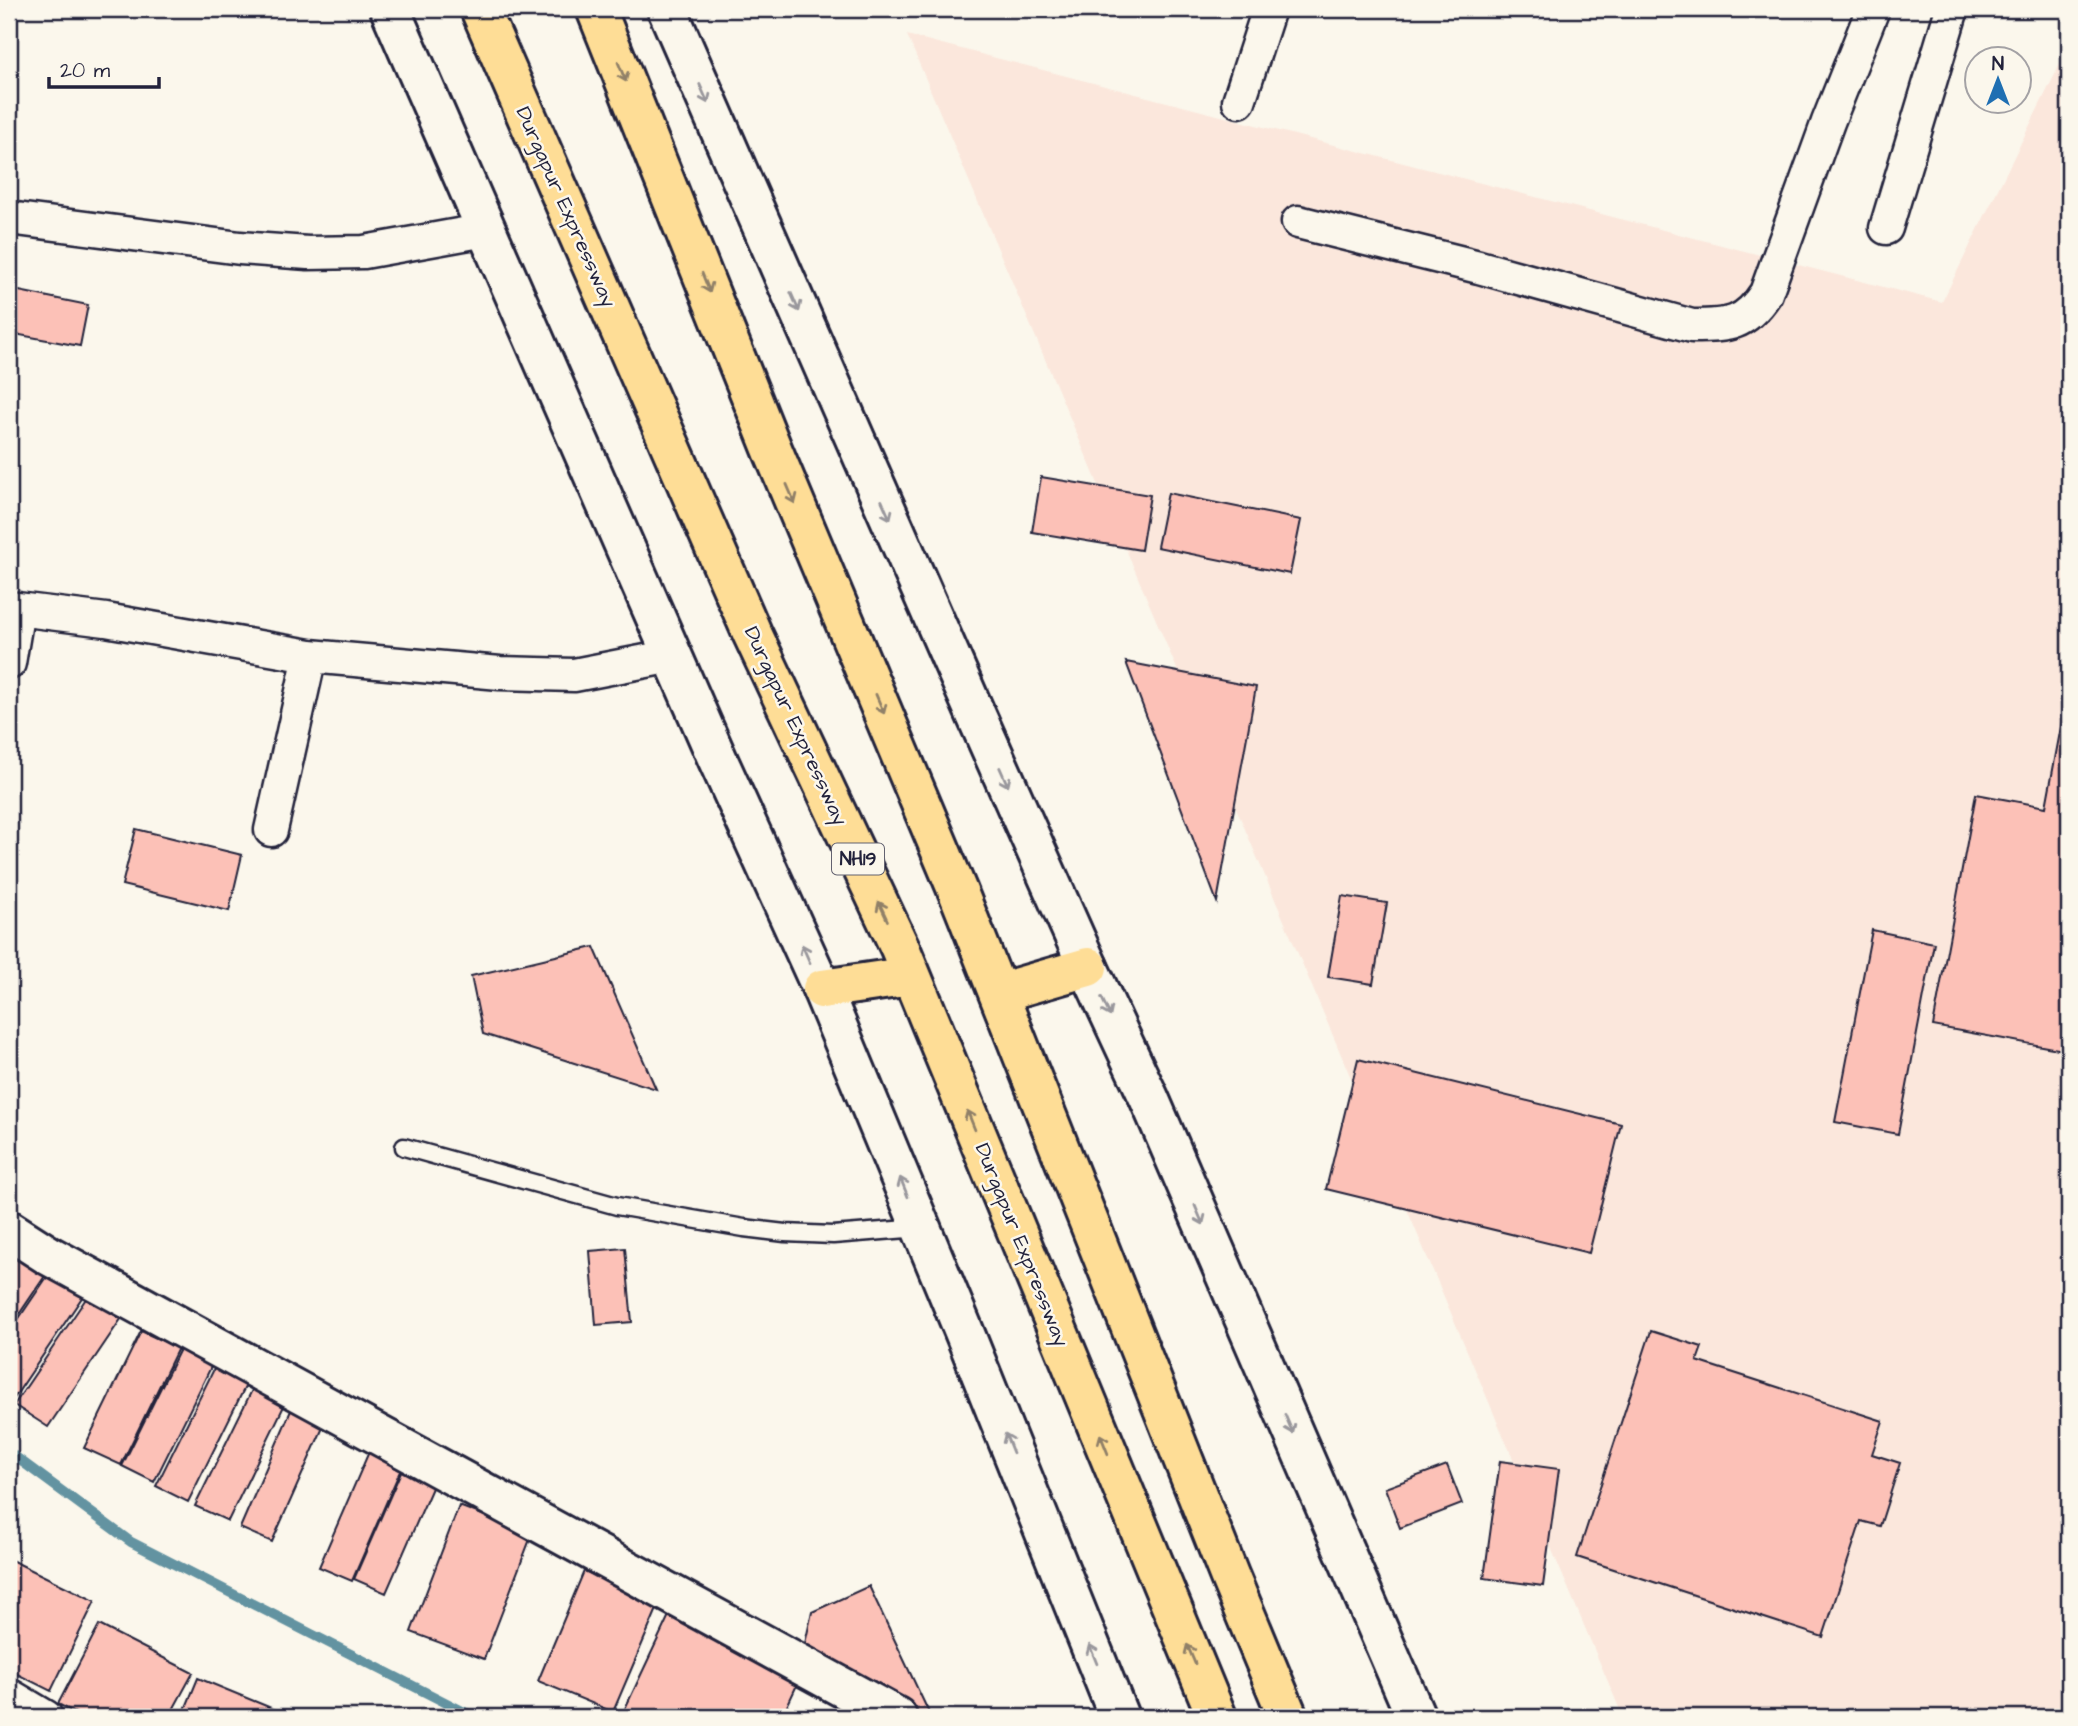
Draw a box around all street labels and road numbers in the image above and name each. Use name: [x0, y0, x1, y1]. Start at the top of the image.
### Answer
street label: Durgapur Expressway: [507, 102, 624, 313]
street label: Durgapur Expressway: [735, 622, 855, 832]
road number: NH19: [832, 844, 884, 874]
street label: Durgapur Expressway: [966, 1139, 1076, 1352]

